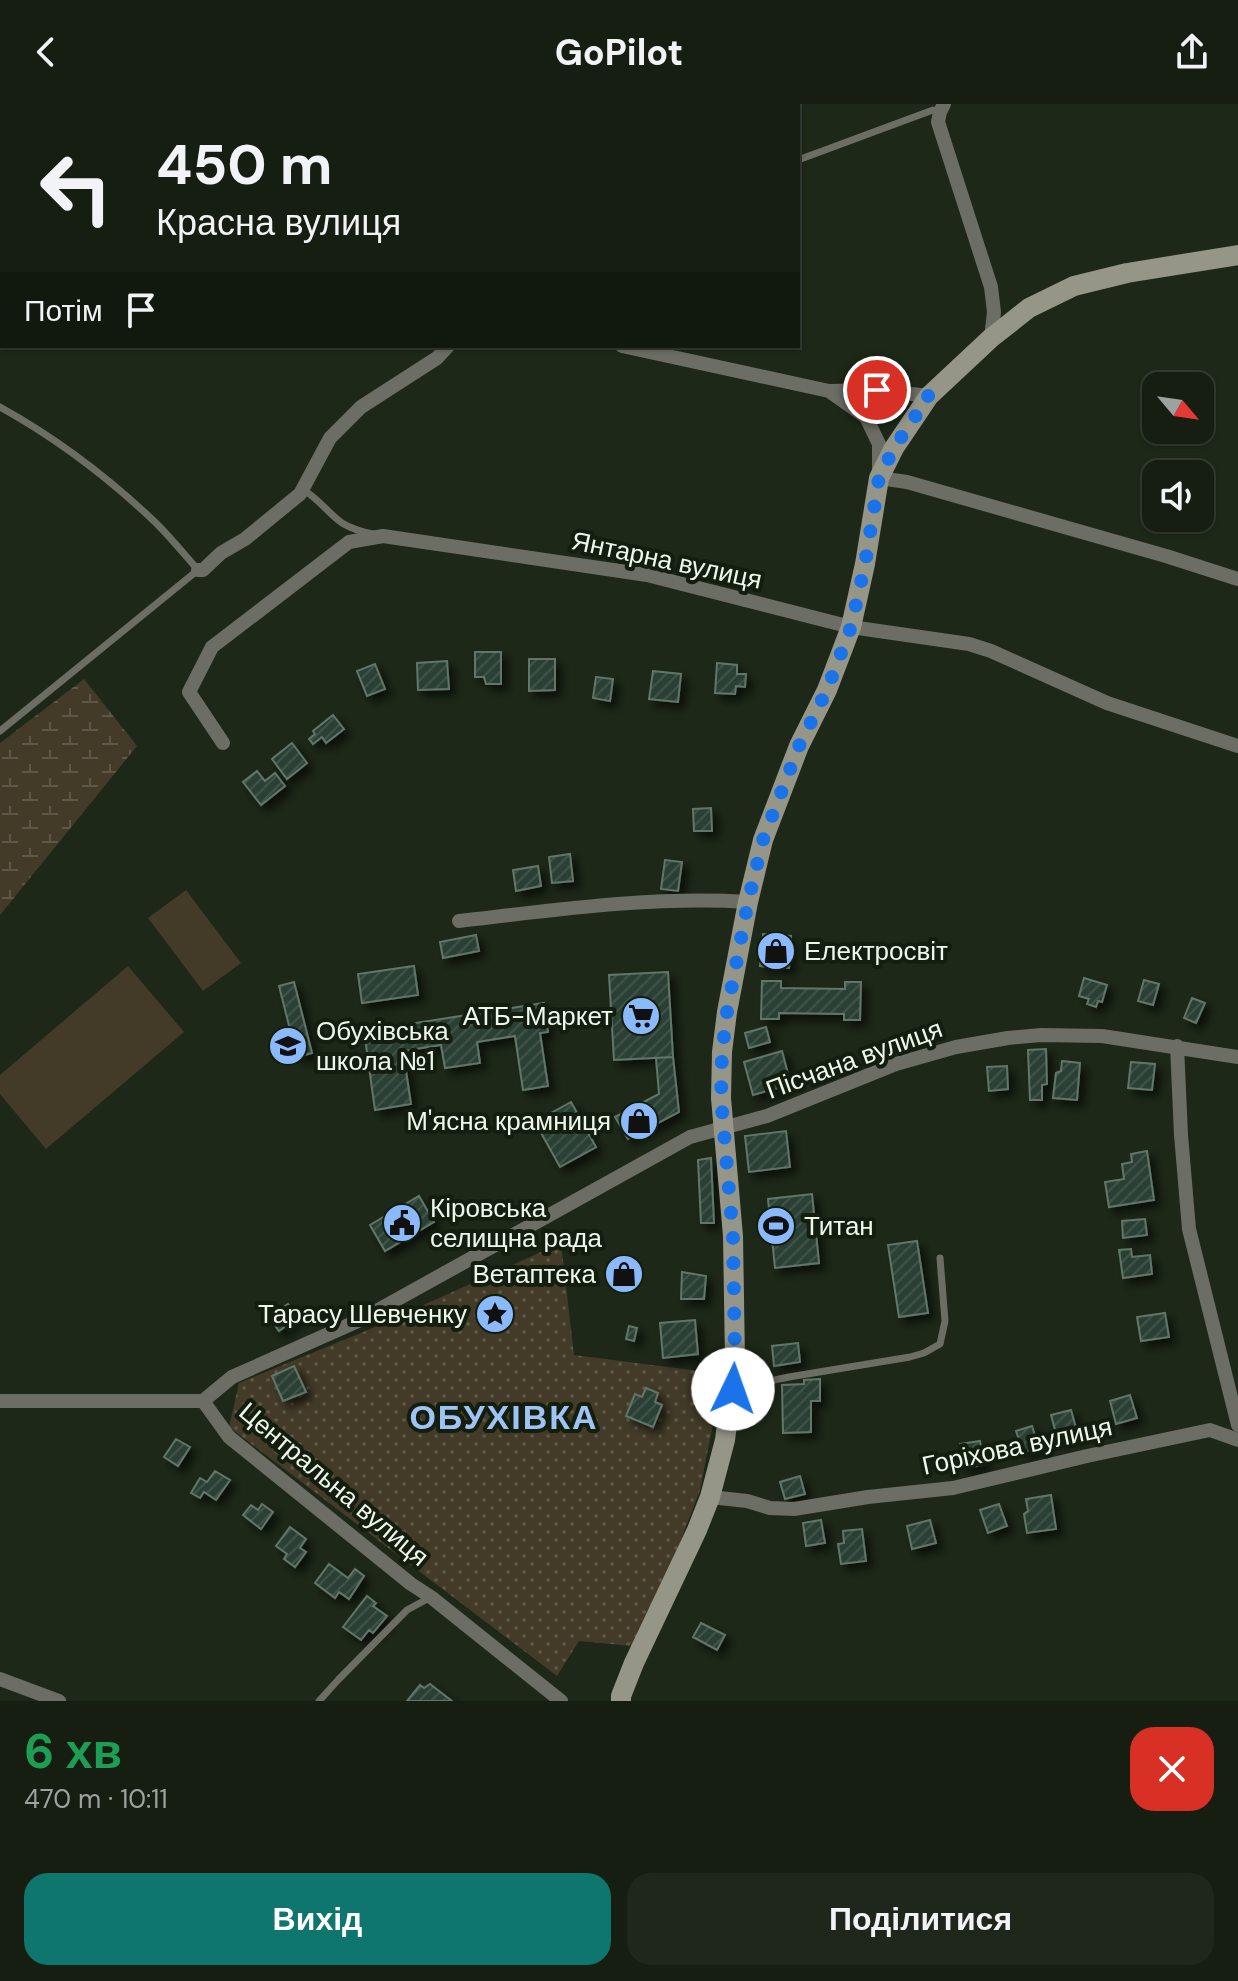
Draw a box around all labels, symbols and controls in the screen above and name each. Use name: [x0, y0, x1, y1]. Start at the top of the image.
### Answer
text: GoPilot: [555, 29, 683, 76]
icon: back: [24, 30, 68, 74]
icon: share: [1170, 30, 1214, 74]
text: 450 m: [156, 128, 333, 201]
icon: left: [24, 136, 128, 240]
text: Красна вулиця: [156, 199, 401, 246]
icon: arrive: [119, 288, 163, 332]
text: Потім: [24, 291, 103, 330]
pin: [843, 356, 911, 424]
icon: arrive: [855, 368, 899, 412]
north arrow: [1142, 372, 1214, 444]
map controls: [1142, 372, 1214, 532]
button: sound: [1142, 460, 1214, 532]
street label: Янтарна вулиця: [569, 523, 765, 597]
shop icon: Електросвіт: [755, 930, 797, 972]
place label: Електросвіт: [804, 934, 948, 968]
supermarket icon: АТБ-Маркет: [620, 995, 662, 1037]
place label: АТБ-Маркет: [463, 999, 613, 1033]
street label: Пісчана вулиця: [761, 1011, 947, 1107]
place label: Обухівська школа №1: [316, 1014, 449, 1078]
school or university icon: Обухівська школа №1: [267, 1025, 309, 1067]
shop icon: М'ясна крамниця: [618, 1100, 660, 1142]
place label: М'ясна крамниця: [406, 1104, 611, 1138]
place label: Кіровська селищна рада: [430, 1191, 603, 1255]
public building icon: Кіровська селищна рада: [381, 1202, 423, 1244]
sports icon: Титан: [755, 1205, 797, 1247]
place label: Титан: [804, 1209, 874, 1243]
shop icon: Ветаптека: [603, 1253, 645, 1295]
place label: Ветаптека: [472, 1257, 597, 1291]
place icon: Тарасу Шевченку: [474, 1293, 516, 1335]
place label: Тарасу Шевченку: [258, 1297, 467, 1331]
position arrow: [691, 1347, 775, 1431]
street label: Центральна вулиця: [232, 1395, 436, 1573]
district label: ОБУХІВКА: [409, 1395, 599, 1440]
street label: Горіхова вулиця: [919, 1409, 1115, 1483]
text: 6 хв: [24, 1720, 122, 1783]
button: close: [1130, 1727, 1214, 1811]
text: 470 m · 10:11: [24, 1782, 168, 1816]
button: Вихід: [24, 1873, 611, 1965]
button: Поділитися: [627, 1873, 1214, 1965]

